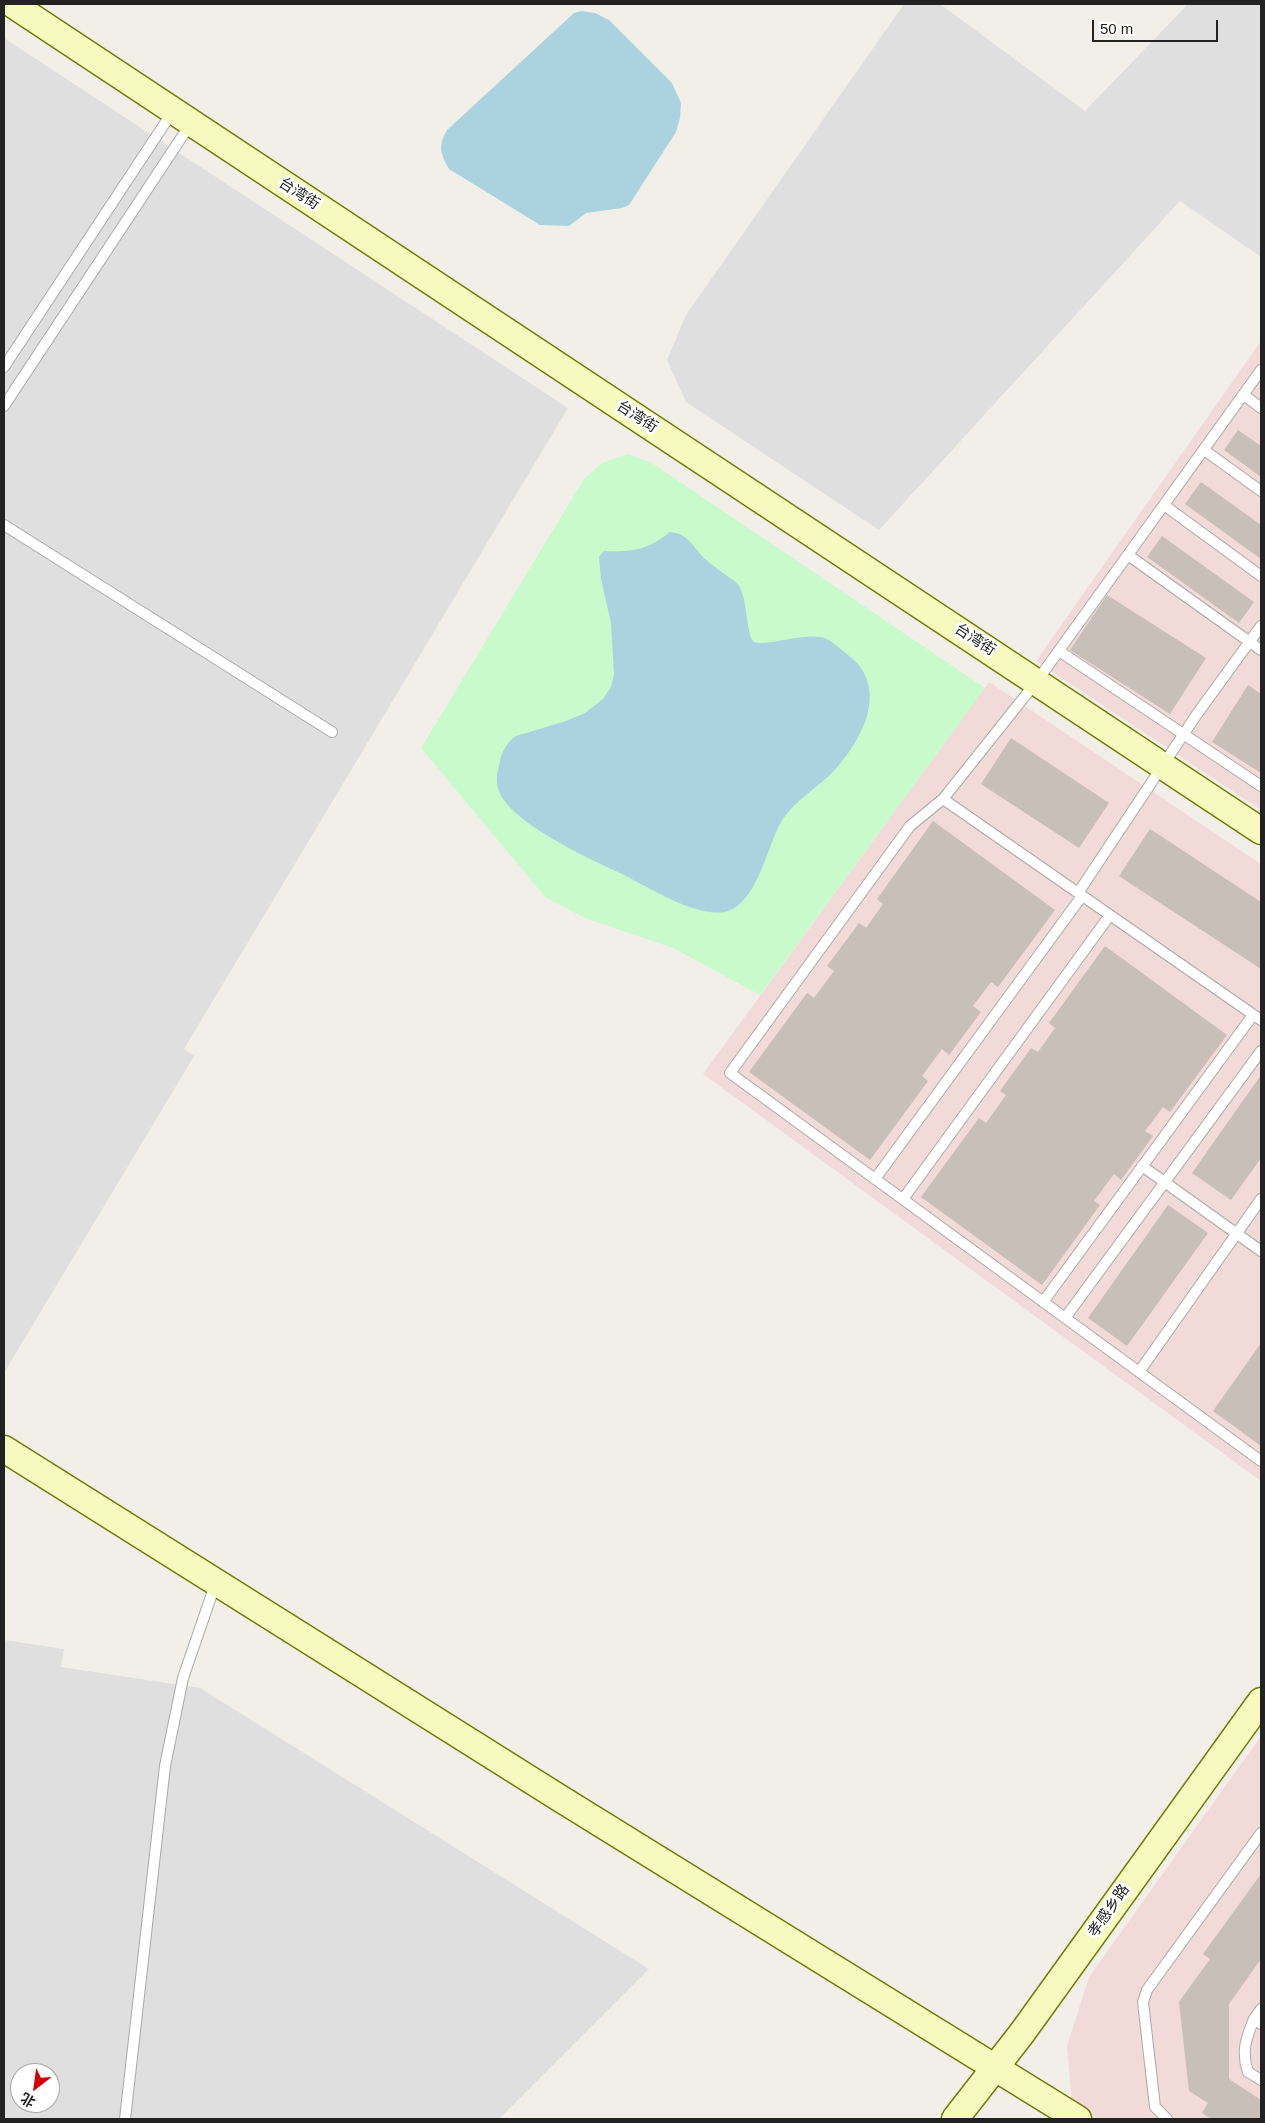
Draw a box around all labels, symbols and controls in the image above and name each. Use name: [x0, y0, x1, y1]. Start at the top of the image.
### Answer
scale bar: [1095, 10, 1221, 42]
text: 50 m: [1100, 20, 1133, 37]
street label: 台湾街: [275, 174, 323, 214]
street label: 台湾街: [613, 397, 661, 437]
street label: 台湾街: [951, 620, 999, 660]
street label: 孝感乡路: [1084, 1881, 1134, 1941]
north arrow: [10, 2063, 60, 2113]
text: 北: [18, 2090, 38, 2111]

